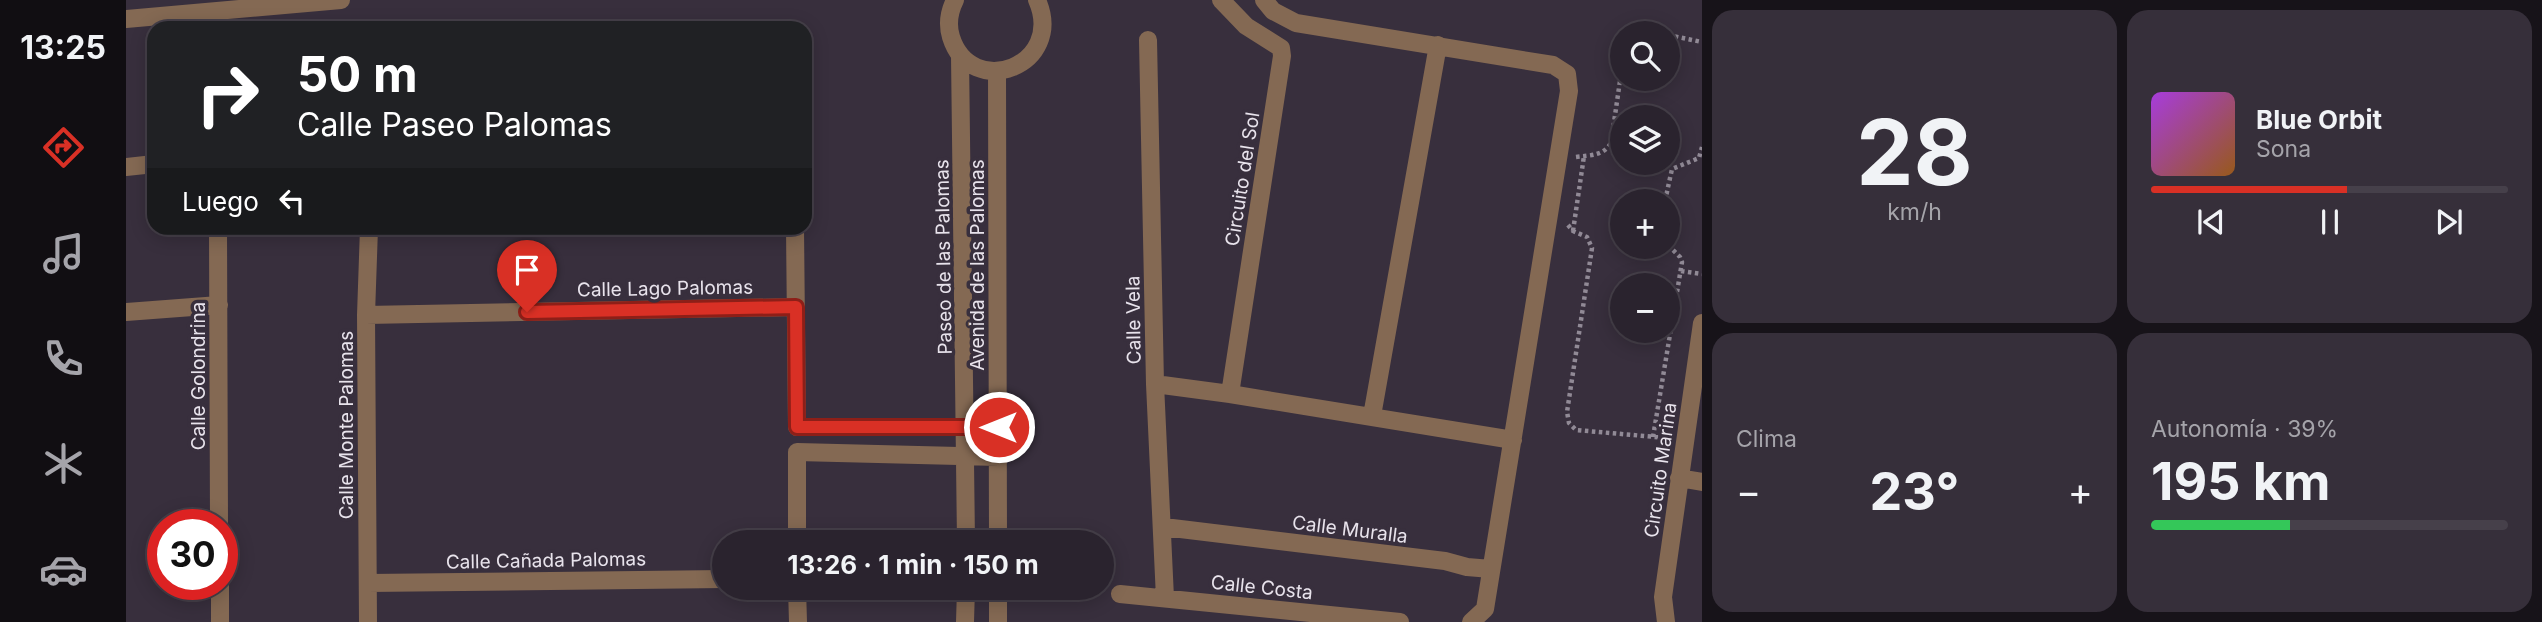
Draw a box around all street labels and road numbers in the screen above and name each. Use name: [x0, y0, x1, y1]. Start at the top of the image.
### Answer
street label: Circuito del Sol: [1221, 110, 1264, 248]
street label: Paseo de las Palomas: [930, 159, 957, 355]
street label: Avenida de las Palomas: [966, 159, 989, 371]
street label: Calle Lago Palomas: [577, 275, 753, 302]
street label: Calle Vela: [1121, 275, 1146, 365]
street label: Calle Golondrina: [187, 302, 210, 450]
street label: Calle Monte Palomas: [335, 331, 358, 519]
street label: Circuito Marina: [1640, 401, 1681, 539]
street label: Calle Muralla: [1291, 511, 1409, 548]
street label: Calle Cañada Palomas: [446, 547, 646, 574]
street label: Calle Costa: [1210, 571, 1314, 604]

